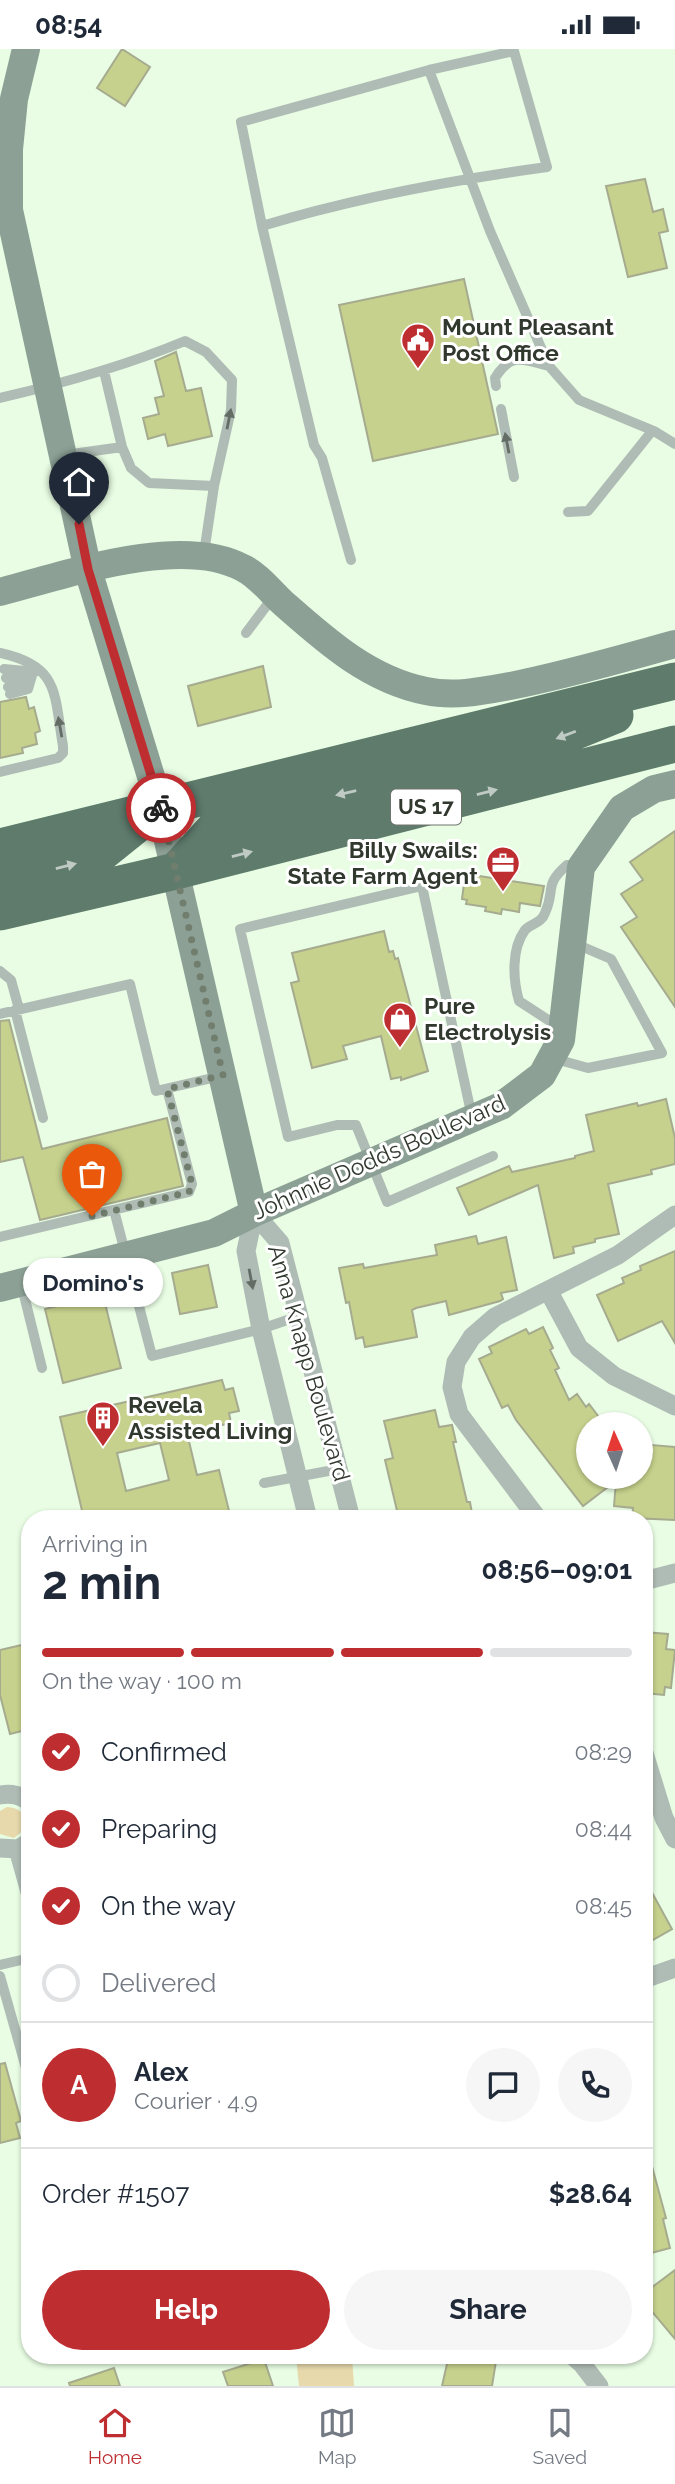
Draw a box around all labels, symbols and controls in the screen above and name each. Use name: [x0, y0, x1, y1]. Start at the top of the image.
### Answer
text: 08:54: [35, 10, 102, 40]
place label: Mount Pleasant Post Office: [442, 313, 614, 366]
public building icon: Mount Pleasant Post Office: [399, 321, 437, 370]
one-way arrow: [223, 408, 234, 430]
one-way arrow: [501, 432, 512, 454]
pin: [49, 452, 109, 524]
icon: home: [60, 463, 98, 501]
one-way arrow: [54, 716, 65, 738]
one-way arrow: [555, 729, 576, 740]
courier: [126, 773, 196, 843]
one-way arrow: [476, 786, 498, 797]
one-way arrow: [335, 788, 357, 799]
icon: bike: [142, 789, 180, 827]
road number: US 17: [391, 789, 461, 825]
place label: Billy Swails: State Farm Agent: [288, 836, 478, 889]
office icon: Billy Swails: State Farm Agent: [484, 844, 522, 893]
one-way arrow: [232, 848, 254, 859]
one-way arrow: [55, 860, 77, 871]
place label: Pure Electrolysis: [424, 992, 551, 1045]
shop icon: Pure Electrolysis: [381, 1000, 419, 1049]
street label: Johnnie Dodds Boulevard: [248, 1089, 509, 1225]
pin: [62, 1144, 122, 1216]
icon: bag: [73, 1155, 111, 1193]
street label: Anna Knapp Boulevard: [263, 1242, 356, 1484]
callout: Domino's: [22, 1258, 162, 1307]
one-way arrow: [246, 1268, 257, 1290]
text: Domino's: [42, 1269, 144, 1296]
place label: Revela Assisted Living: [128, 1391, 292, 1444]
building icon: Revela Assisted Living: [84, 1399, 122, 1448]
north arrow: [576, 1412, 653, 1489]
map controls: [576, 1412, 653, 1489]
text: Arriving in: [42, 1530, 148, 1557]
text: 08:56–09:01: [482, 1555, 632, 1585]
text: 2 min: [42, 1556, 161, 1610]
text: On the way · 100 m: [42, 1667, 242, 1694]
icon: check: [42, 1733, 80, 1771]
text: Confirmed: [101, 1737, 227, 1767]
text: 08:29: [574, 1738, 632, 1765]
icon: check: [42, 1810, 80, 1848]
text: Preparing: [101, 1814, 217, 1844]
text: 08:44: [575, 1815, 632, 1842]
icon: check: [42, 1887, 80, 1925]
text: On the way: [101, 1891, 236, 1921]
text: 08:45: [575, 1892, 632, 1919]
text: Delivered: [101, 1968, 216, 1998]
button: chat: [466, 2048, 540, 2122]
button: phone: [558, 2048, 632, 2122]
text: Alex: [134, 2057, 189, 2087]
text: A: [70, 2070, 88, 2100]
text: Courier · 4.9: [134, 2087, 258, 2114]
text: Order #1507: [42, 2179, 189, 2209]
text: $28.64: [549, 2179, 632, 2209]
button: Help: [42, 2270, 330, 2350]
button: Share: [344, 2270, 632, 2350]
tab: Home: [88, 2404, 142, 2468]
tab: Map: [318, 2404, 357, 2468]
tab: Saved: [533, 2404, 587, 2468]

